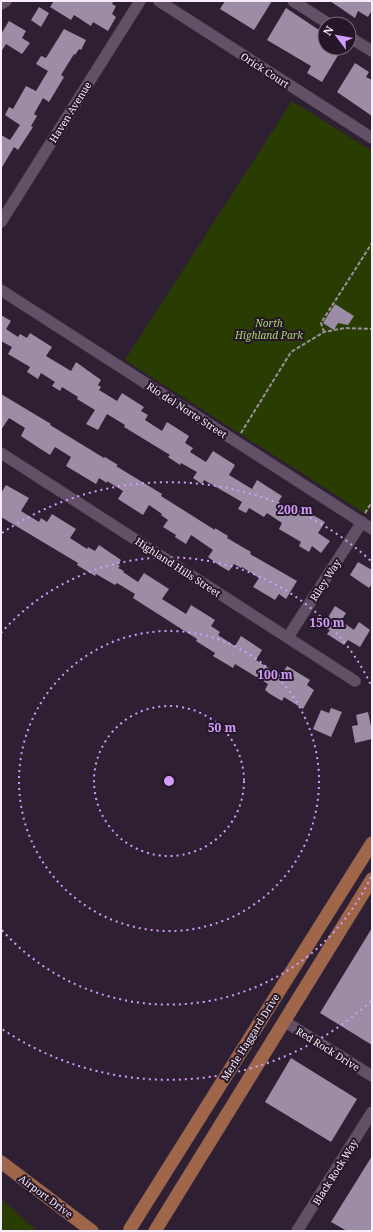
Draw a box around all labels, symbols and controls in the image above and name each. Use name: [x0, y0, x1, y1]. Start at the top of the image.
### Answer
north arrow: [317, 16, 357, 56]
text: N: [319, 23, 337, 38]
street label: Orick Court: [238, 49, 292, 91]
street label: Haven Avenue: [46, 79, 94, 145]
park label: North Highland Park: [234, 316, 303, 342]
street label: Rio del Norte Street: [144, 379, 230, 441]
text: 200 m: [277, 501, 313, 518]
street label: Highland Hills Street: [133, 534, 224, 600]
street label: Riley Way: [306, 556, 344, 604]
text: 150 m: [309, 614, 345, 631]
text: 100 m: [257, 666, 293, 683]
text: 50 m: [208, 719, 236, 736]
centre of rings: [162, 774, 176, 788]
street label: Merle Haggard Drive: [218, 991, 282, 1083]
street label: Red Rock Drive: [293, 1024, 363, 1074]
street label: Black Rock Way: [309, 1136, 361, 1208]
street label: Airport Drive: [16, 1171, 76, 1221]

